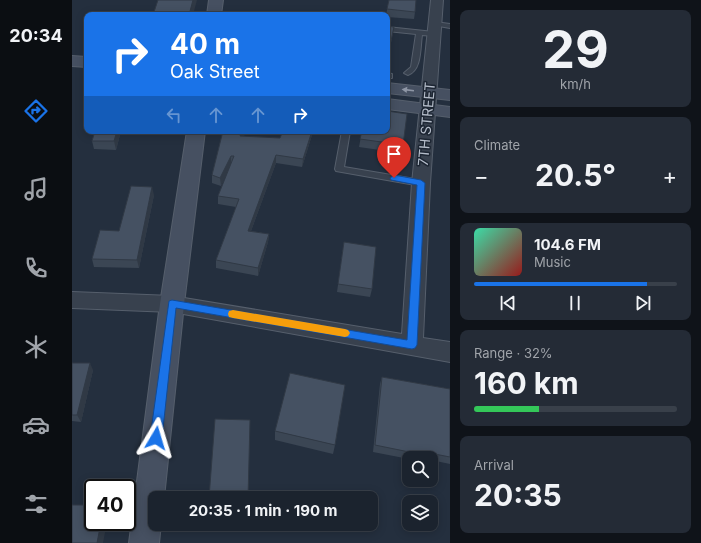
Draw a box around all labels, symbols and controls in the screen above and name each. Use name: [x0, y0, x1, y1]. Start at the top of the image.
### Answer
text: 29: [542, 18, 609, 81]
text: 20:34: [9, 25, 63, 46]
text: 40 m: [170, 27, 240, 61]
icon: right: [104, 28, 156, 80]
text: Oak Street: [170, 61, 260, 82]
text: km/h: [560, 76, 591, 92]
street label: 7TH STREET: [414, 81, 438, 167]
one-way arrow: [402, 87, 414, 93]
icon: directions: [22, 97, 50, 125]
icon: left: [163, 104, 185, 126]
icon: ahead: [205, 104, 227, 126]
icon: ahead: [247, 104, 269, 126]
icon: right: [289, 104, 311, 126]
pin: [377, 137, 411, 178]
text: Climate: [474, 137, 520, 153]
icon: arrive: [383, 143, 405, 165]
text: 20.5°: [535, 157, 616, 193]
text: −: [474, 163, 489, 189]
text: +: [662, 163, 677, 189]
icon: music: [22, 175, 50, 203]
text: 104.6 FM: [534, 235, 601, 254]
icon: phone: [22, 254, 50, 282]
text: Music: [534, 254, 571, 270]
icon: previous: [497, 292, 519, 314]
icon: pause: [564, 292, 586, 314]
icon: next: [632, 292, 654, 314]
icon: climate: [22, 333, 50, 361]
text: Range · 32%: [474, 345, 553, 361]
text: 160 km: [474, 365, 579, 401]
icon: car: [22, 411, 50, 439]
position arrow: [135, 417, 177, 459]
map controls: [402, 451, 438, 531]
button: search: [402, 451, 438, 487]
text: Arrival: [474, 457, 514, 473]
text: 20:35: [474, 477, 562, 513]
speed limit sign: 40: [84, 479, 136, 531]
icon: filters: [22, 490, 50, 518]
button: layers: [402, 495, 438, 531]
text: 20:35 · 1 min · 190 m: [189, 501, 337, 520]

